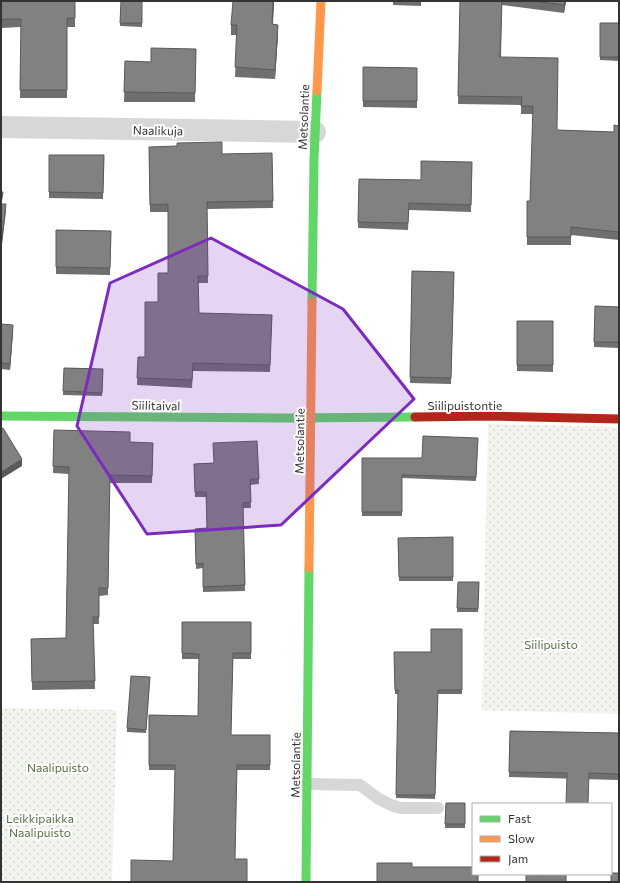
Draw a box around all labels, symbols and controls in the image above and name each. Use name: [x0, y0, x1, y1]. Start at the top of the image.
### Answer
street label: Metsolantie: [295, 84, 311, 150]
street label: Naalikuja: [133, 123, 183, 137]
street label: Siilitaival: [131, 398, 181, 412]
street label: Siilipuistontie: [428, 398, 502, 412]
street label: Metsolantie: [291, 408, 307, 474]
park label: Siilipuisto: [524, 637, 578, 651]
street label: Metsolantie: [287, 732, 303, 798]
park label: Naalipuisto: [27, 760, 89, 774]
legend: [472, 803, 612, 875]
park label: Leikkipaikka Naalipuisto: [6, 811, 74, 839]
text: Fast: [508, 811, 531, 825]
text: Slow: [508, 831, 535, 845]
text: Jam: [508, 851, 528, 866]

